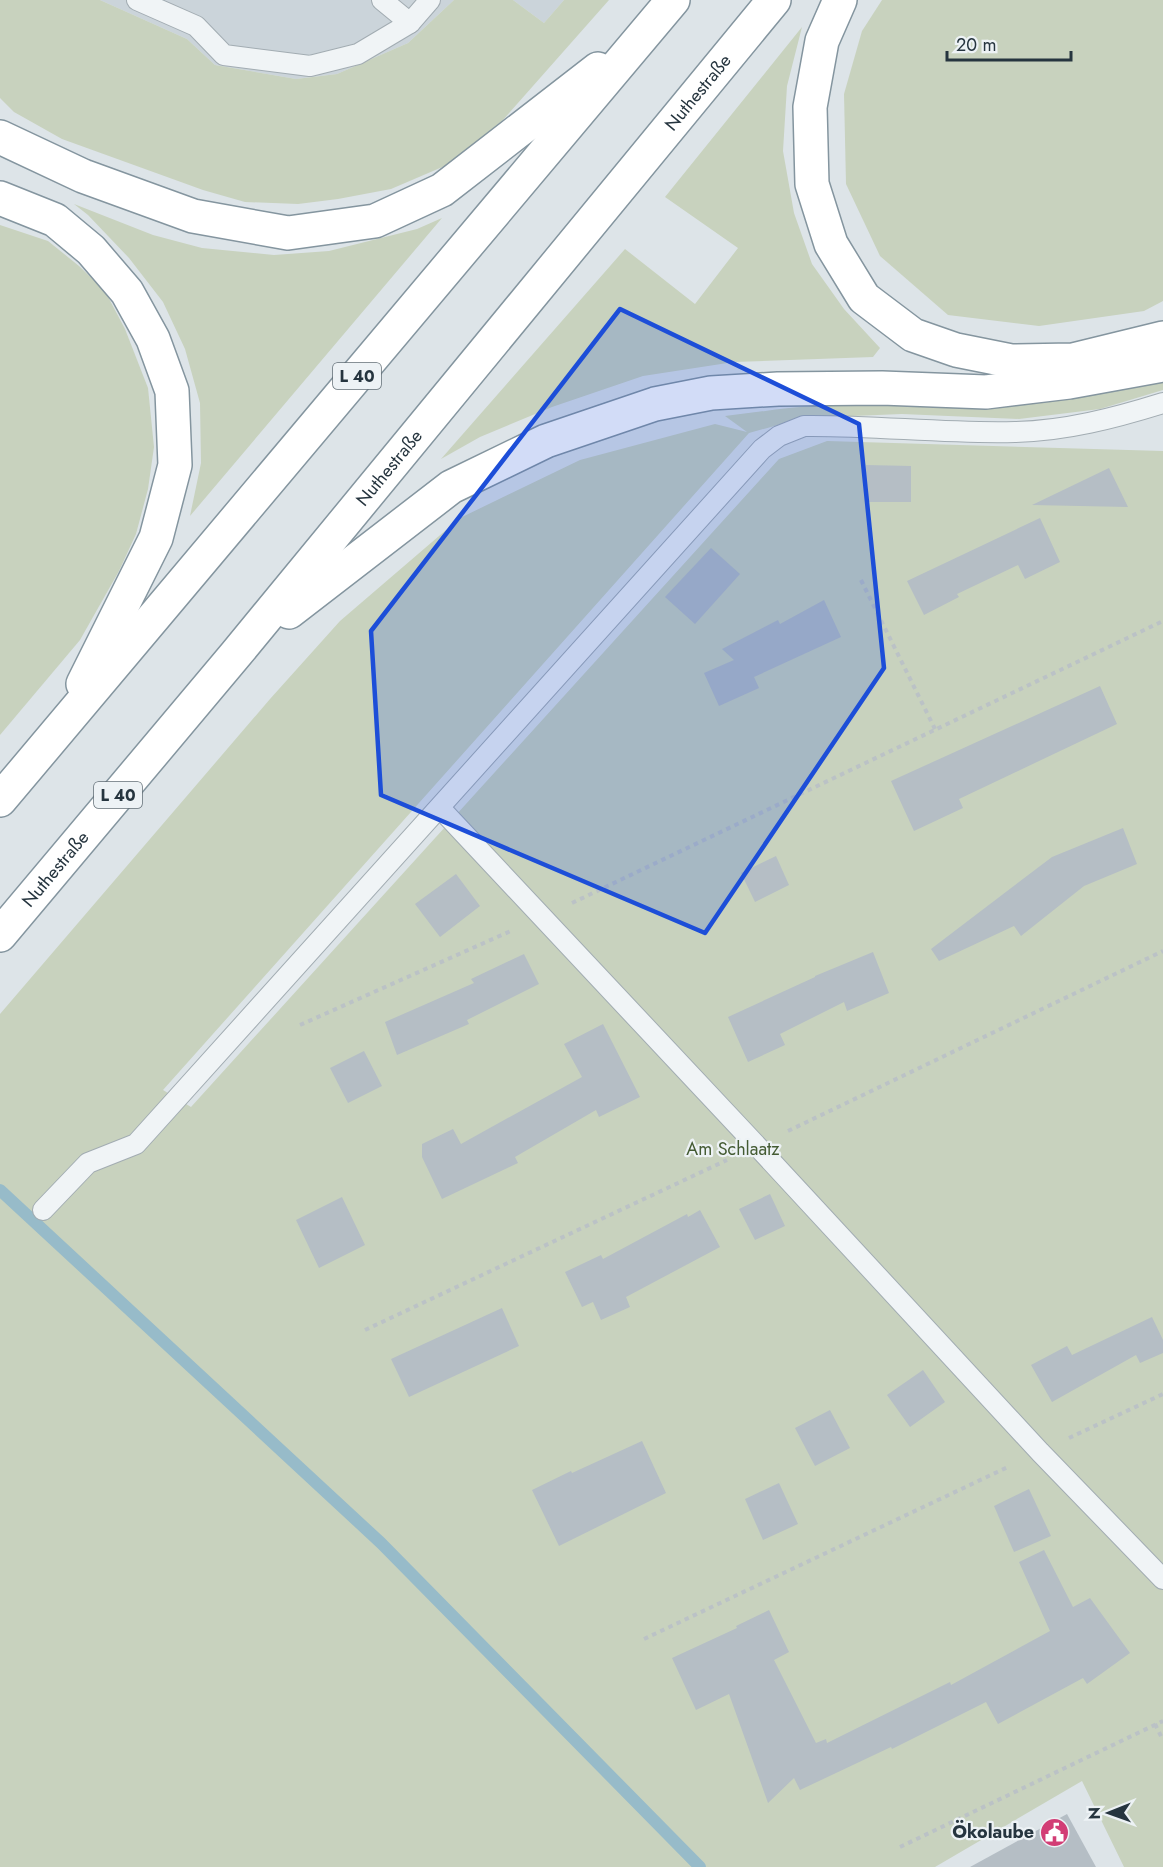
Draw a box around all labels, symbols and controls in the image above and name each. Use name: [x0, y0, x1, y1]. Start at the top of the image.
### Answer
scale bar: [947, 24, 1072, 62]
text: 20 m: [956, 32, 996, 58]
street label: Nuthestraße: [659, 49, 737, 136]
road number: L 40: [333, 363, 381, 389]
street label: Nuthestraße: [350, 424, 429, 512]
road number: L 40: [94, 782, 142, 808]
street label: Nuthestraße: [16, 825, 95, 913]
park label: Am Schlaatz: [686, 1136, 780, 1162]
north arrow: [1079, 1783, 1139, 1843]
text: N: [1083, 1807, 1106, 1820]
public building icon: Ökolaube: [1039, 1816, 1071, 1848]
place label: Ökolaube: [952, 1819, 1034, 1845]

